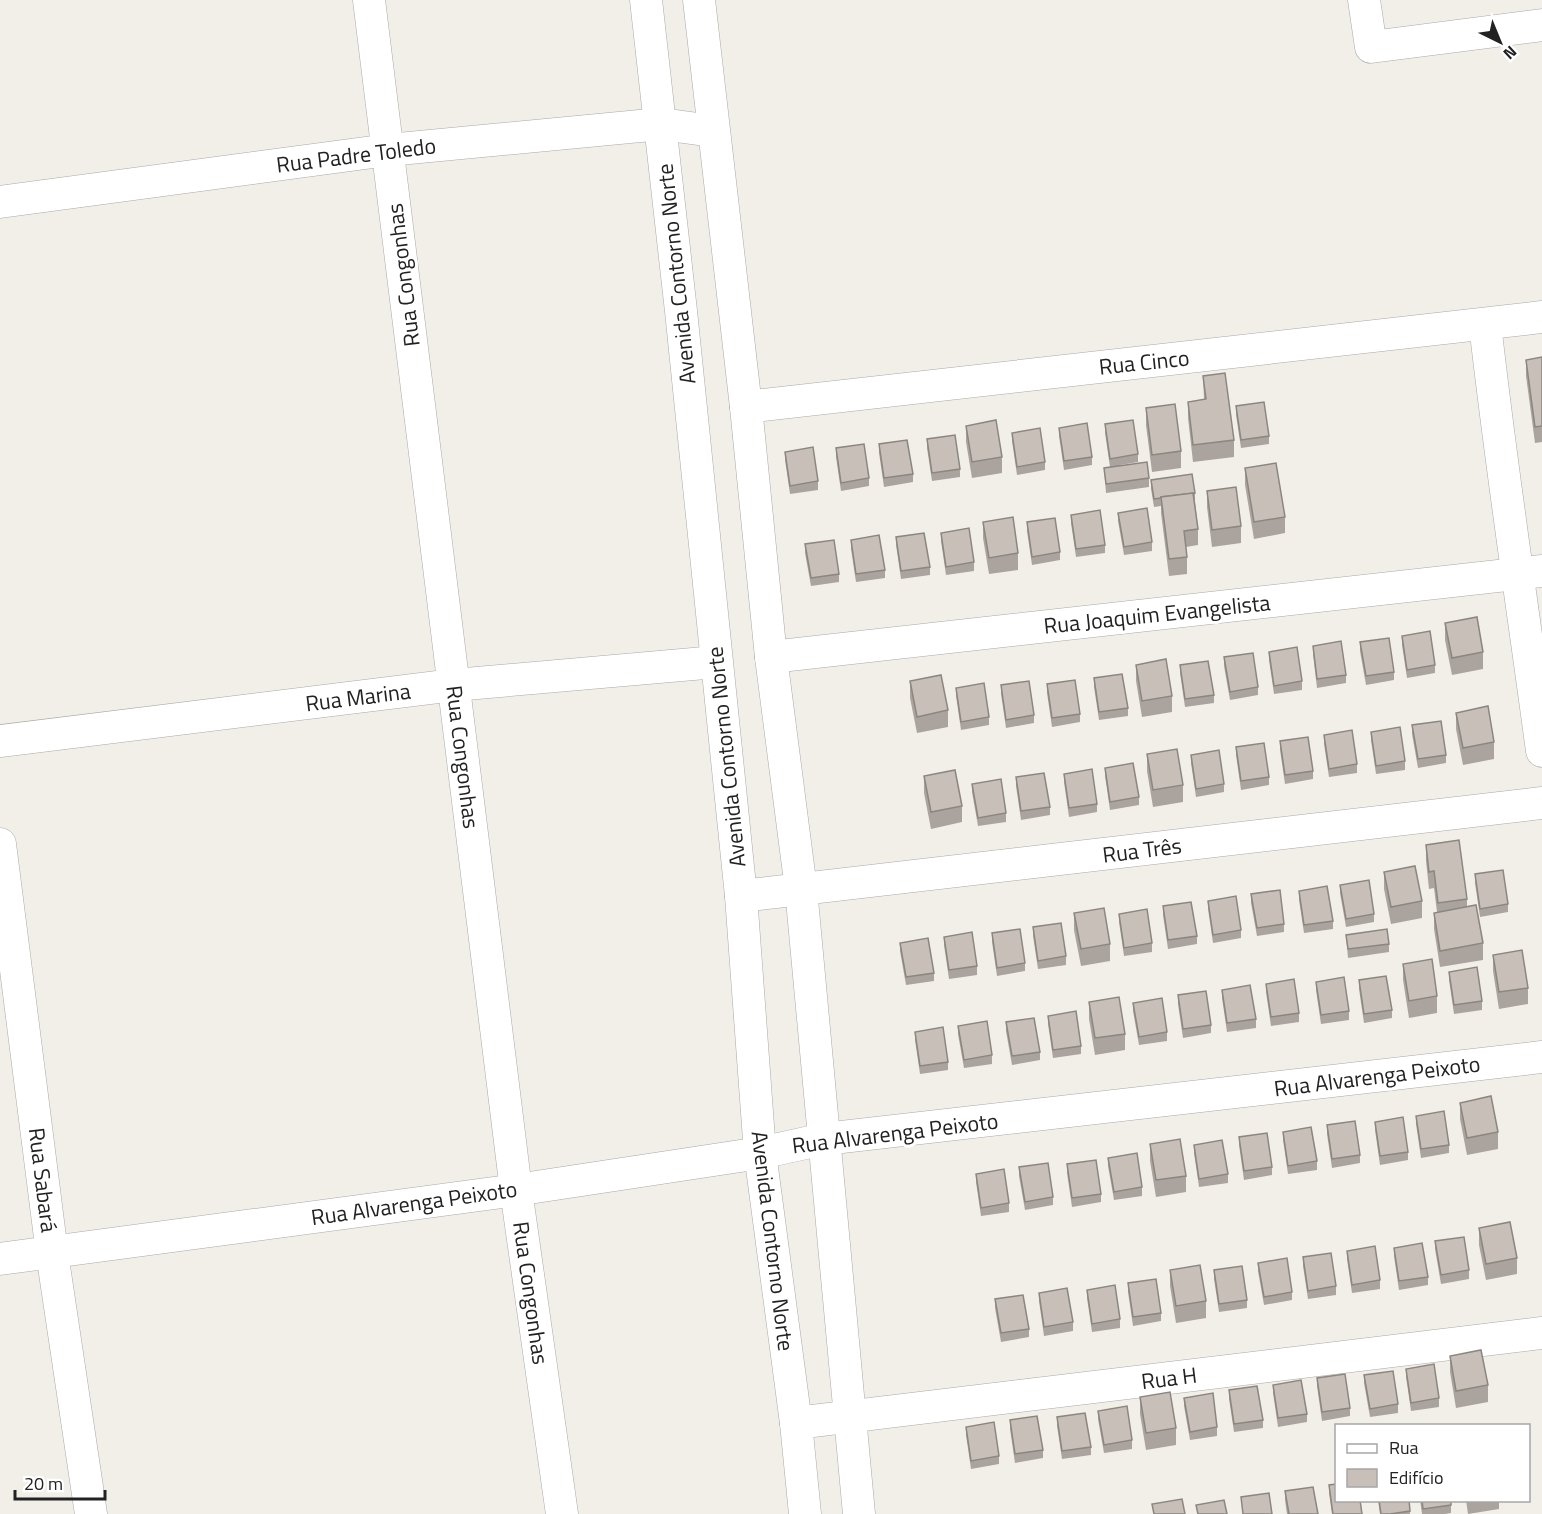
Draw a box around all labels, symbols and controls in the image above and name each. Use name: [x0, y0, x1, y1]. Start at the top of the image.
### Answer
north arrow: [1470, 12, 1530, 72]
text: N: [1498, 40, 1522, 66]
street label: Rua Padre Toledo: [274, 128, 438, 182]
street label: Avenida Contorno Norte: [648, 162, 704, 386]
street label: Rua Congonhas: [377, 201, 429, 349]
street label: Rua Cinco: [1097, 340, 1191, 384]
street label: Rua Joaquim Evangelista: [1042, 585, 1272, 643]
street label: Avenida Contorno Norte: [698, 645, 754, 869]
street label: Rua Marina: [303, 674, 413, 720]
street label: Rua Congonhas: [437, 683, 489, 831]
street label: Rua Três: [1100, 828, 1184, 872]
street label: Rua Alvarenga Peixoto: [1272, 1046, 1482, 1106]
street label: Rua Alvarenga Peixoto: [790, 1103, 1000, 1163]
street label: Rua Sabará: [20, 1126, 66, 1234]
street label: Avenida Contorno Norte: [743, 1129, 803, 1353]
street label: Rua Alvarenga Peixoto: [309, 1172, 519, 1234]
street label: Rua Congonhas: [504, 1219, 558, 1367]
street label: Rua H: [1139, 1358, 1199, 1398]
legend: [1335, 1424, 1530, 1502]
text: Rua: [1389, 1434, 1419, 1461]
scale bar: [15, 1463, 105, 1501]
text: Edifício: [1389, 1464, 1443, 1491]
text: 20 m: [24, 1470, 63, 1497]

